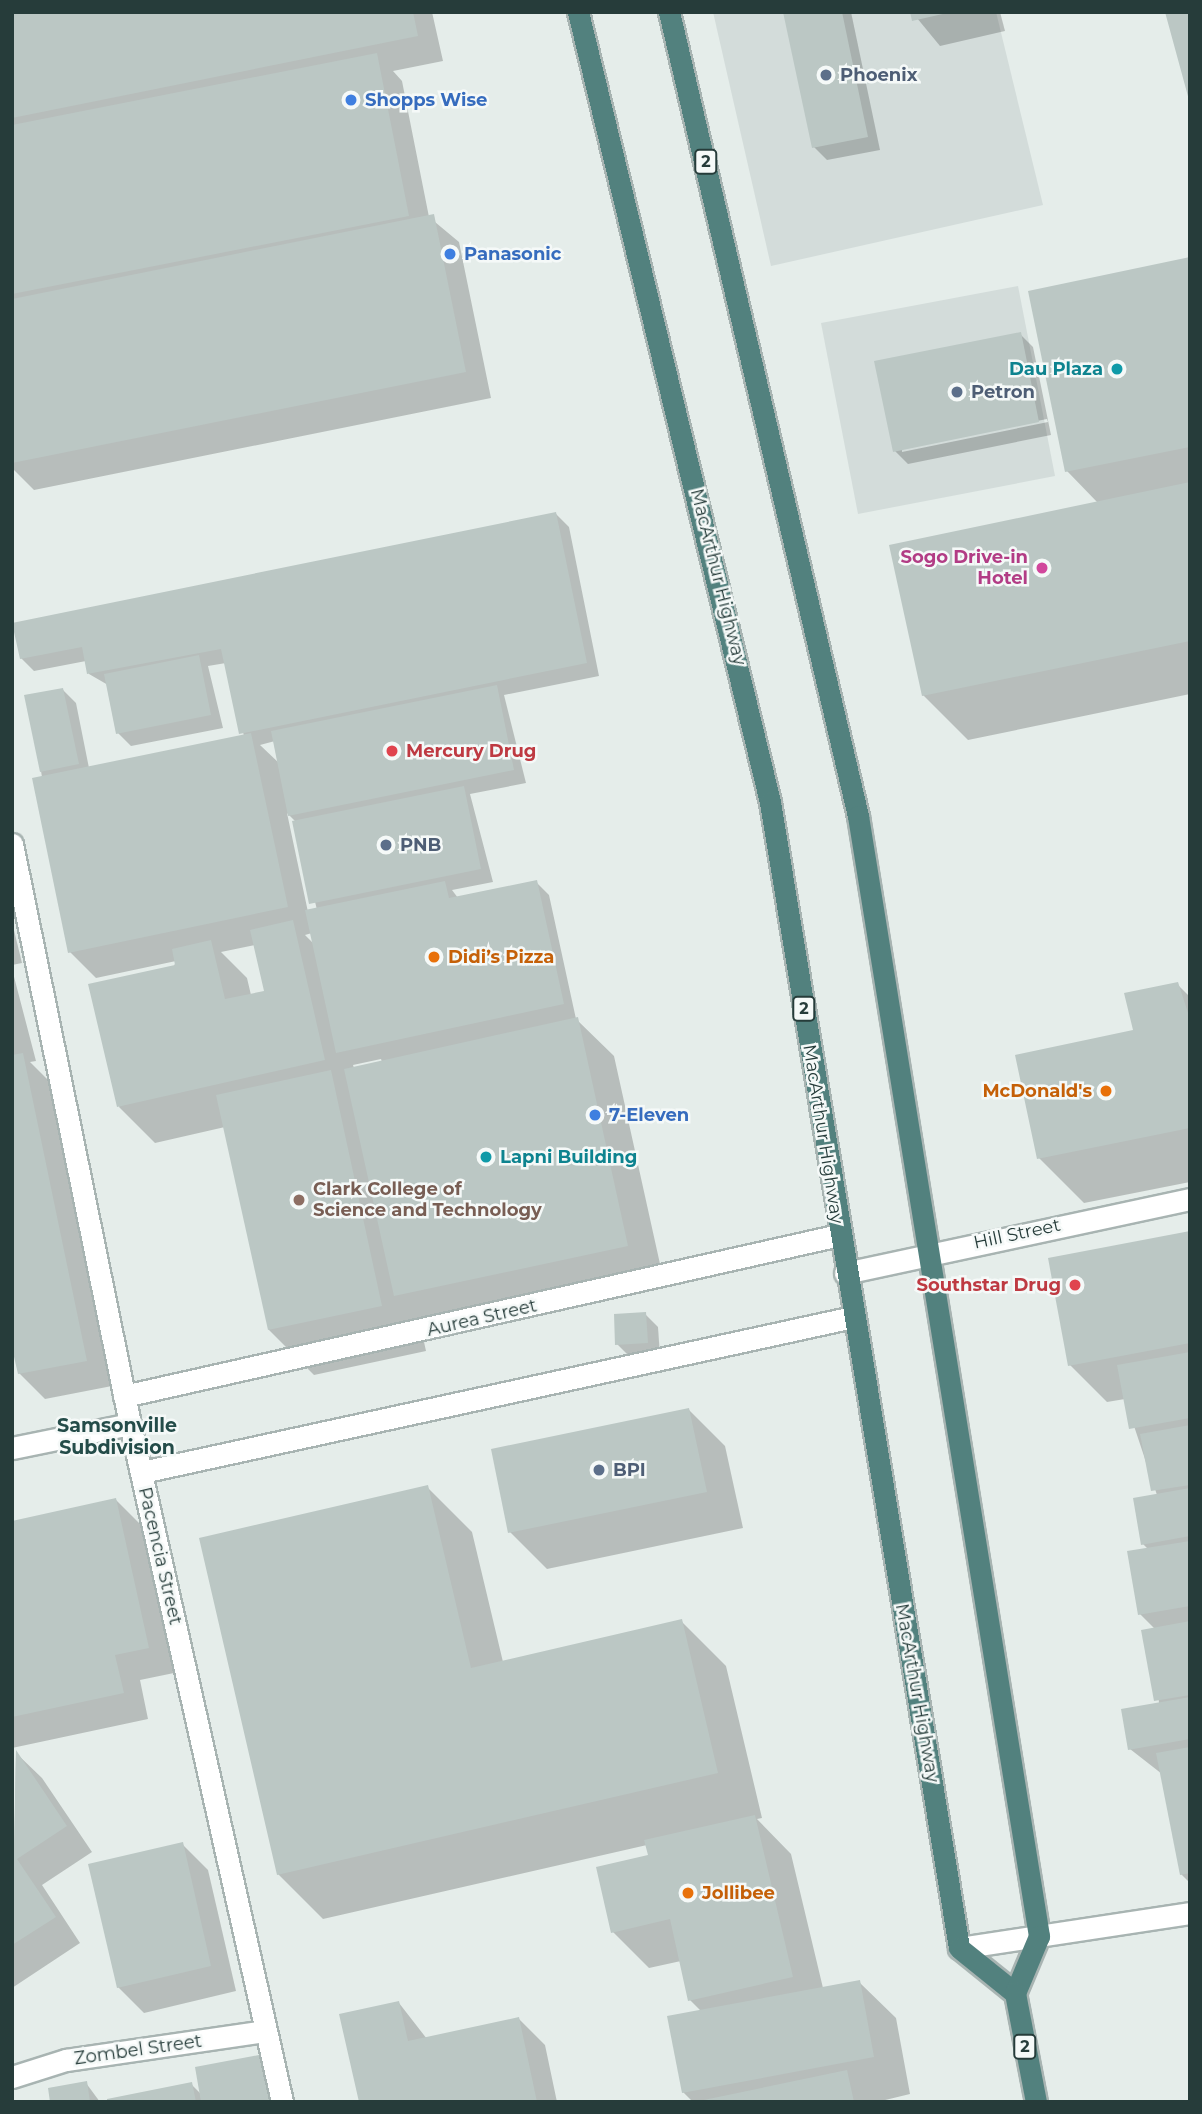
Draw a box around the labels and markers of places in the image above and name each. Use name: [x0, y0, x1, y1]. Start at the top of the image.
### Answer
place label: Phoenix: [840, 64, 917, 86]
marker: Phoenix: [818, 67, 834, 83]
place label: Shopps Wise: [365, 89, 487, 111]
marker: Shopps Wise: [343, 92, 359, 108]
place label: Panasonic: [464, 243, 561, 265]
marker: Panasonic: [442, 246, 458, 262]
place label: Dau Plaza: [1009, 358, 1103, 380]
marker: Dau Plaza: [1109, 361, 1125, 377]
place label: Petron: [971, 381, 1035, 403]
marker: Petron: [949, 384, 965, 400]
place label: Sogo Drive-in Hotel: [900, 547, 1028, 590]
marker: Sogo Drive-in Hotel: [1034, 560, 1050, 576]
place label: Mercury Drug: [406, 740, 536, 762]
marker: Mercury Drug: [384, 743, 400, 759]
place label: PNB: [400, 834, 441, 856]
marker: PNB: [378, 837, 394, 853]
place label: Didi’s Pizza: [448, 946, 554, 968]
marker: Didi’s Pizza: [426, 949, 442, 965]
place label: McDonald's: [982, 1080, 1092, 1102]
marker: McDonald's: [1098, 1083, 1114, 1099]
place label: 7-Eleven: [609, 1104, 689, 1126]
marker: 7-Eleven: [587, 1107, 603, 1123]
place label: Lapni Building: [500, 1146, 637, 1168]
marker: Lapni Building: [478, 1149, 494, 1165]
place label: Clark College of Science and Technology: [313, 1179, 542, 1222]
marker: Clark College of Science and Technology: [291, 1192, 307, 1208]
place label: Southstar Drug: [916, 1274, 1061, 1296]
marker: Southstar Drug: [1067, 1277, 1083, 1293]
place label: BPI: [613, 1459, 646, 1481]
marker: BPI: [591, 1462, 607, 1478]
place label: Jollibee: [702, 1882, 775, 1904]
marker: Jollibee: [680, 1885, 696, 1901]

